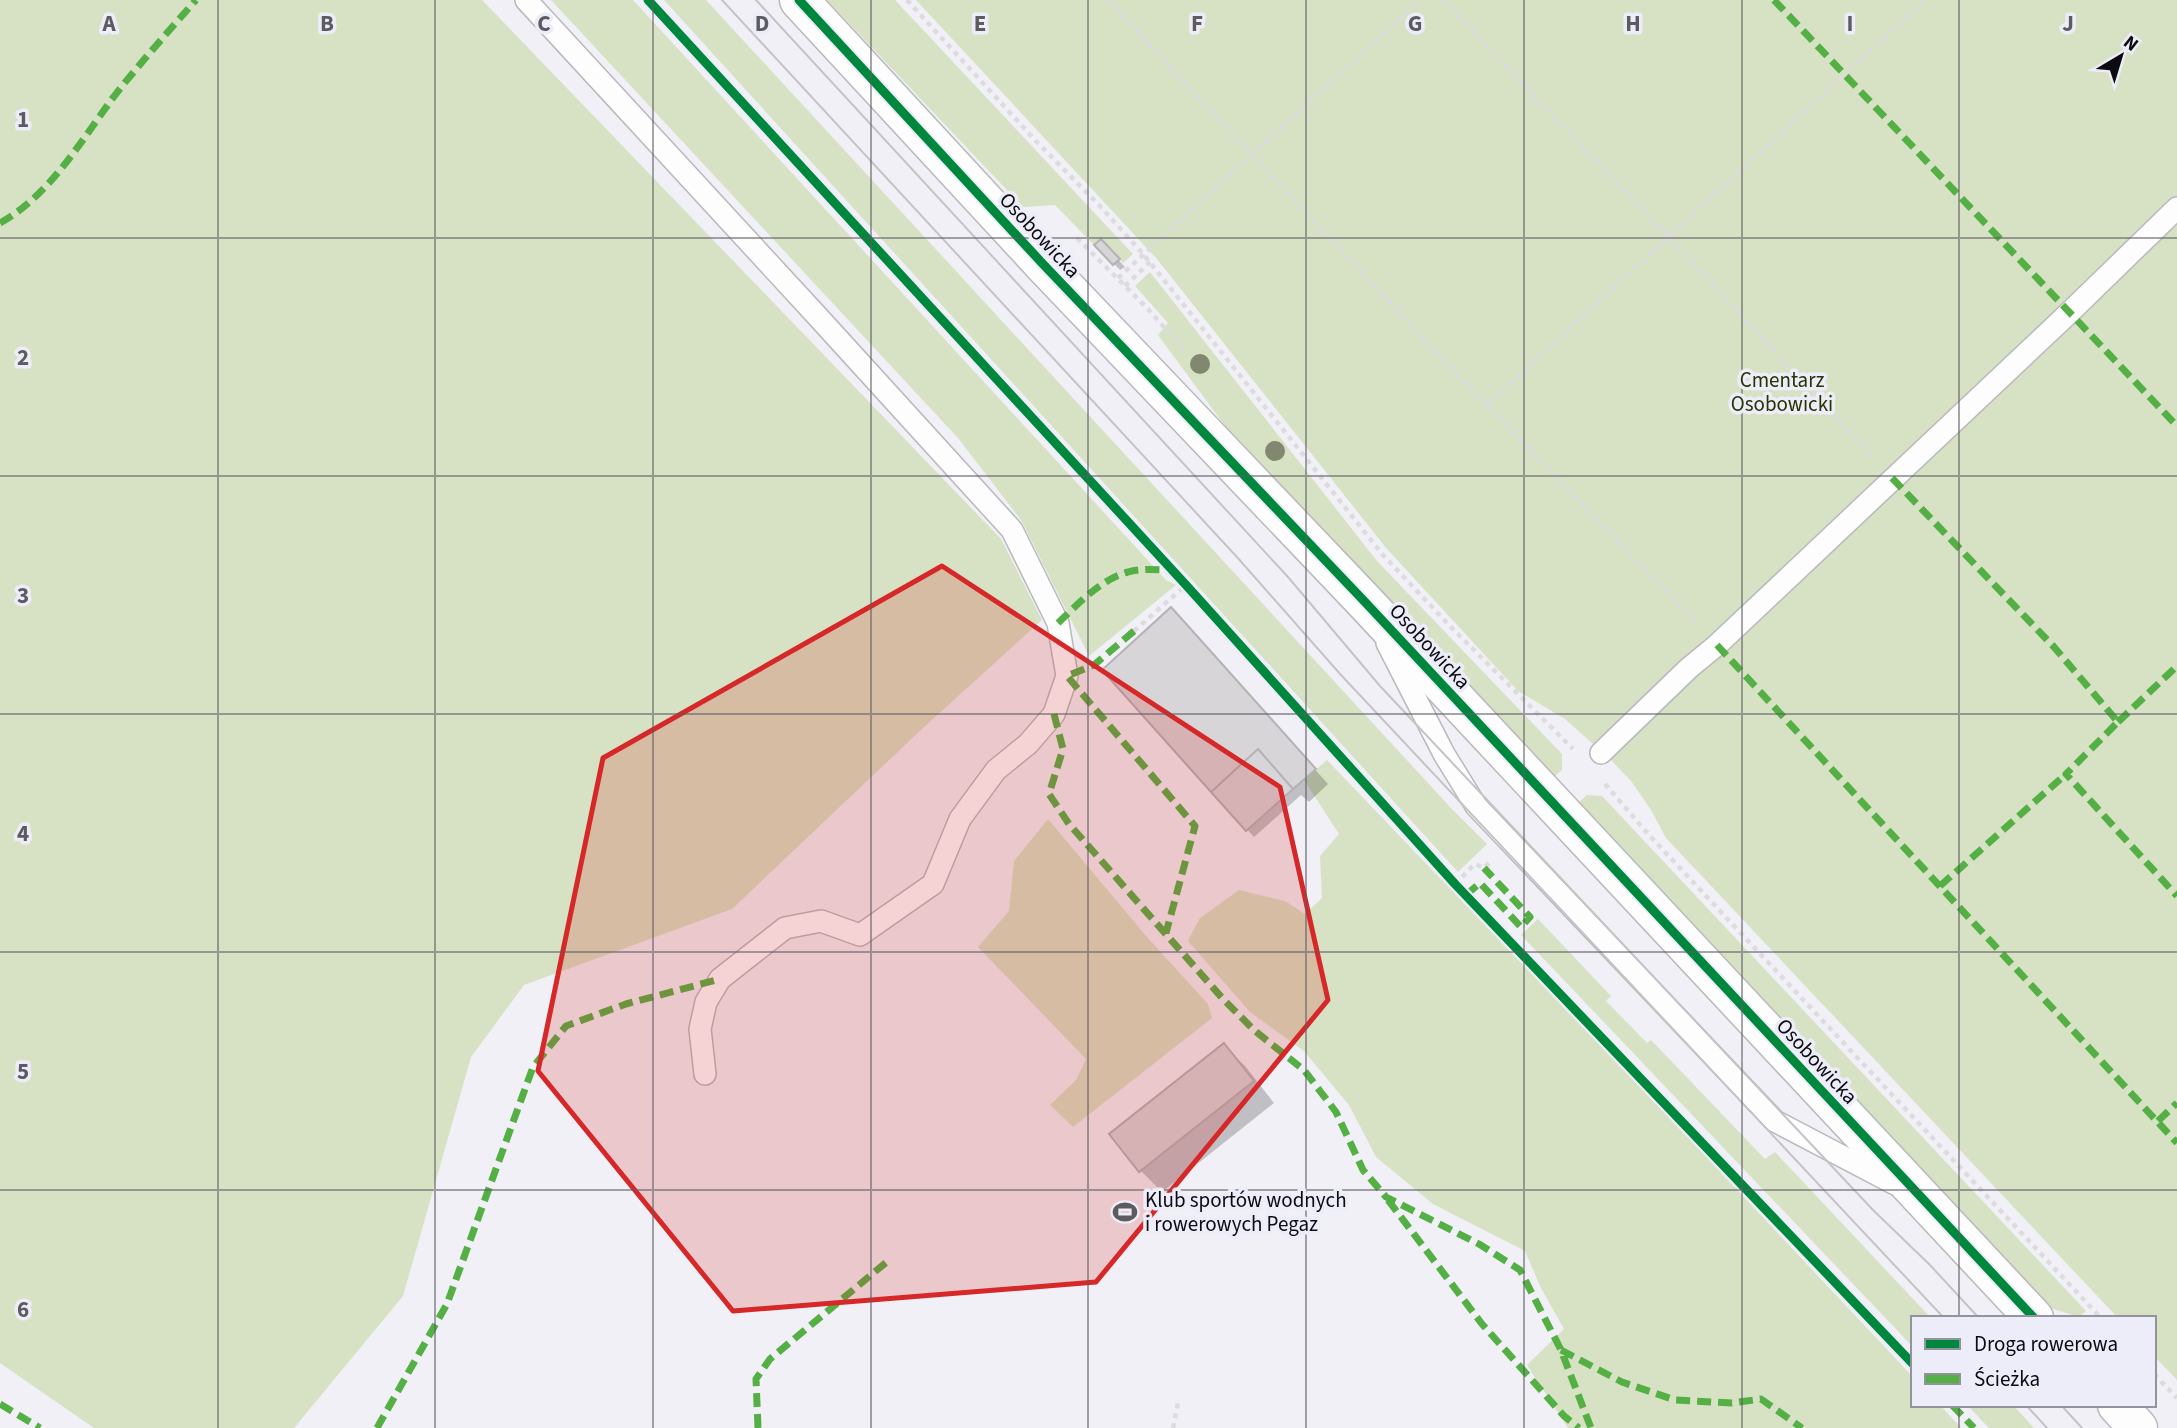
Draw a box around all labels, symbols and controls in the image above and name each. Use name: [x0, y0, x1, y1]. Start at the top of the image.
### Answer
text: A: [101, 7, 116, 40]
text: B: [320, 7, 334, 40]
text: C: [537, 7, 551, 40]
text: D: [755, 7, 769, 40]
text: E: [974, 7, 986, 40]
text: F: [1191, 7, 1203, 40]
text: G: [1408, 7, 1422, 40]
text: H: [1625, 7, 1641, 40]
text: I: [1847, 7, 1853, 40]
text: J: [2062, 7, 2074, 40]
north arrow: [2086, 21, 2156, 91]
text: N: [2117, 29, 2144, 58]
text: 1: [17, 103, 29, 136]
street label: Osobowicka: [992, 185, 1088, 285]
text: 2: [17, 341, 29, 374]
park label: Cmentarz Osobowicki: [1731, 365, 1833, 419]
text: 3: [17, 579, 29, 612]
street label: Osobowicka: [1382, 596, 1478, 696]
text: 4: [17, 817, 29, 850]
street label: Osobowicka: [1769, 1011, 1865, 1111]
text: 5: [17, 1055, 29, 1088]
place label: Klub sportów wodnych i rowerowych Pegaz: [1145, 1185, 1347, 1239]
sports icon: Klub sportów wodnych i rowerowych Pegaz: [1111, 1198, 1139, 1226]
text: 6: [17, 1293, 29, 1326]
legend: [1911, 1316, 2156, 1407]
text: Droga rowerowa: [1974, 1329, 2118, 1359]
text: Ścieżka: [1974, 1364, 2040, 1394]

